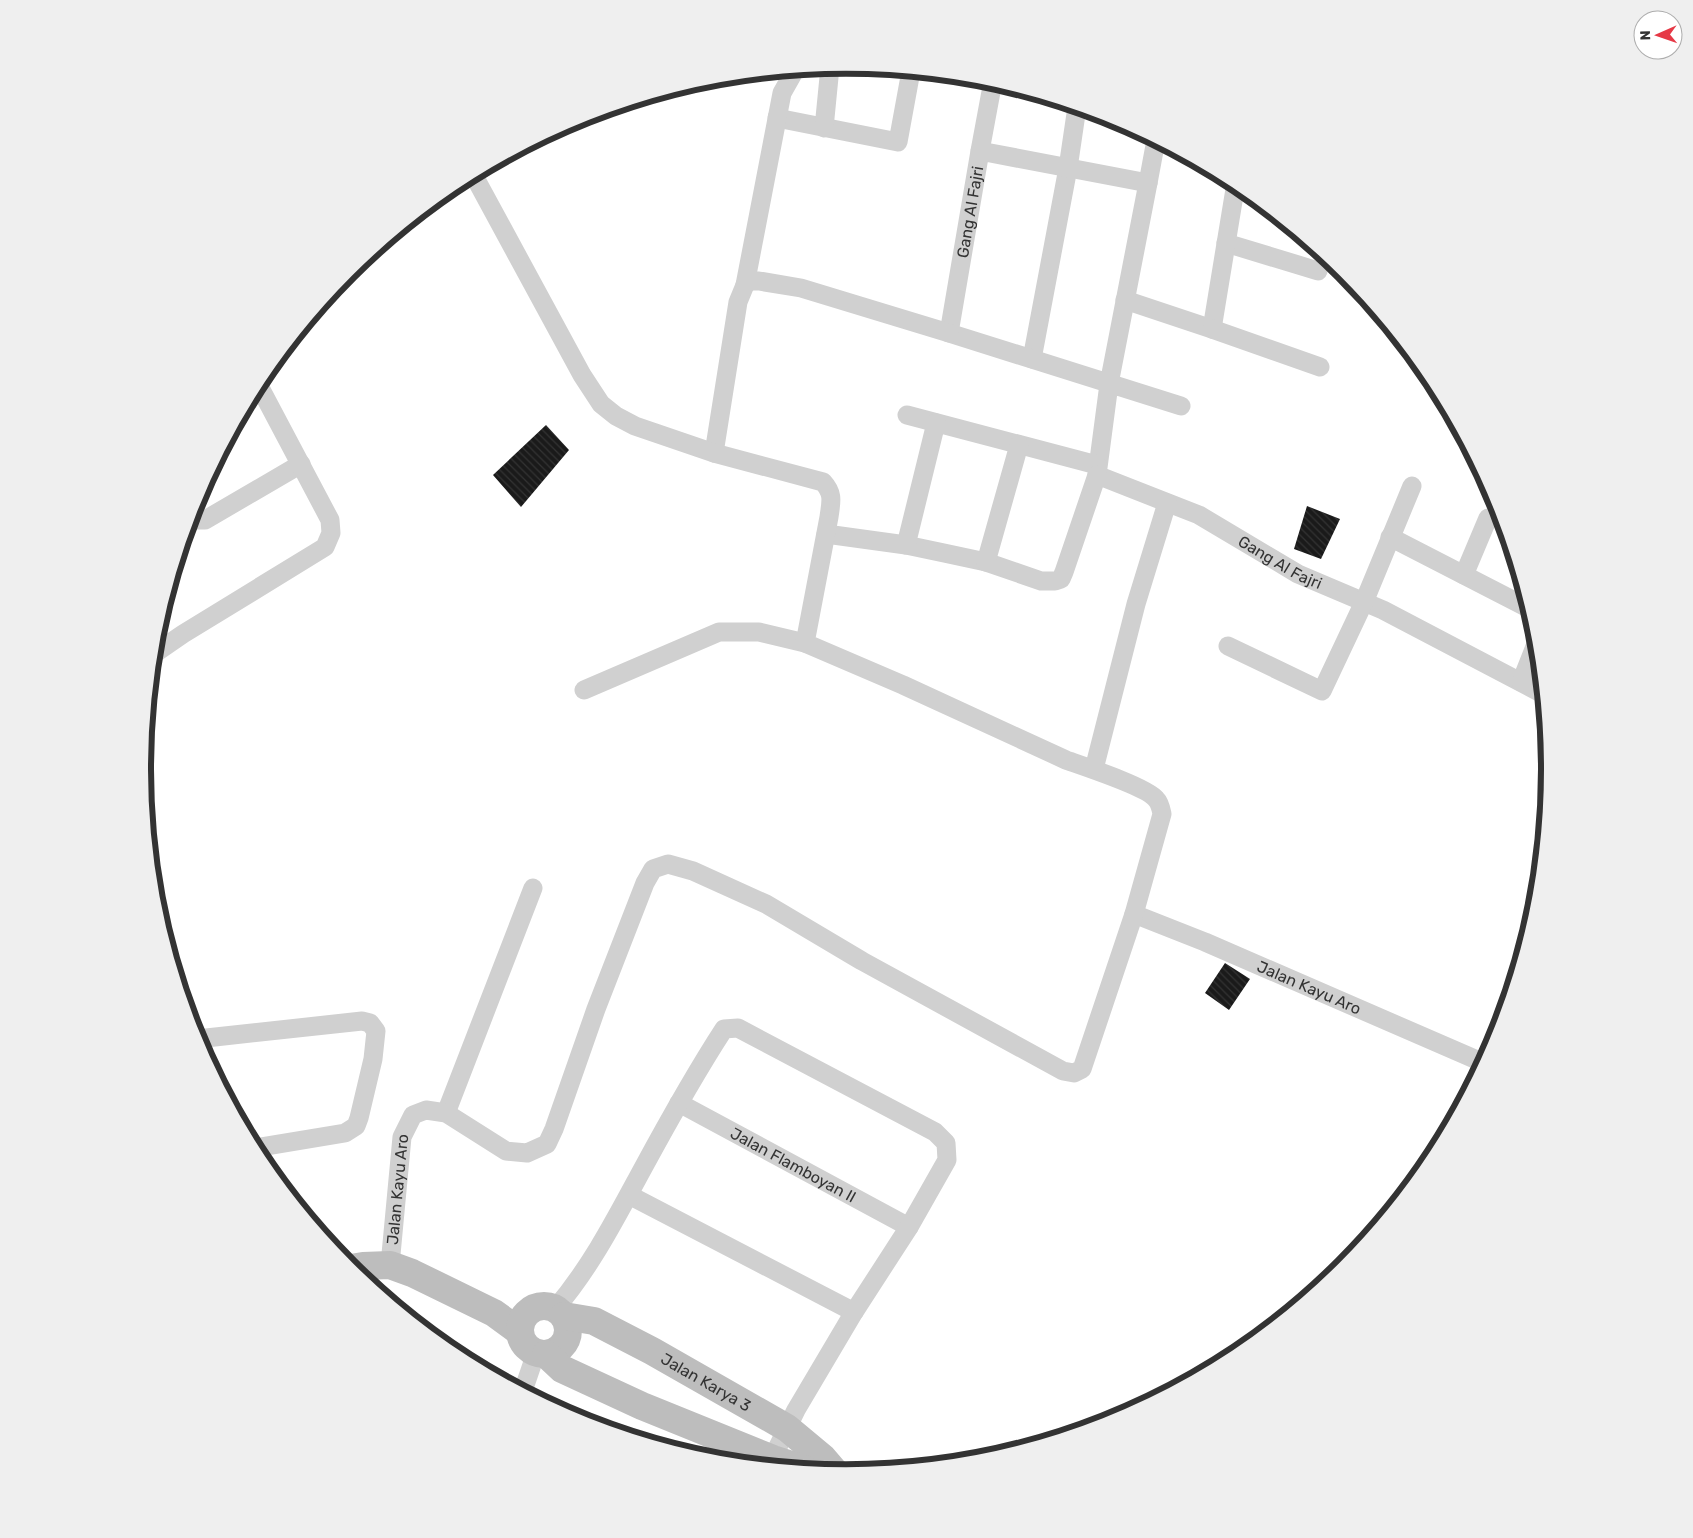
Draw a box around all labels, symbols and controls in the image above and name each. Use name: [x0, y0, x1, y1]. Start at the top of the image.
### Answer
north arrow: [1633, 10, 1683, 60]
text: N: [1637, 30, 1654, 41]
street label: Gang Al Fajri: [953, 165, 987, 259]
street label: Gang Al Fajri: [1235, 532, 1325, 593]
street label: Jalan Kayu Aro: [1254, 957, 1364, 1019]
street label: Jalan Flamboyan II: [727, 1124, 859, 1207]
street label: Jalan Kayu Aro: [383, 1133, 412, 1246]
street label: Jalan Karya 3: [657, 1349, 754, 1415]

